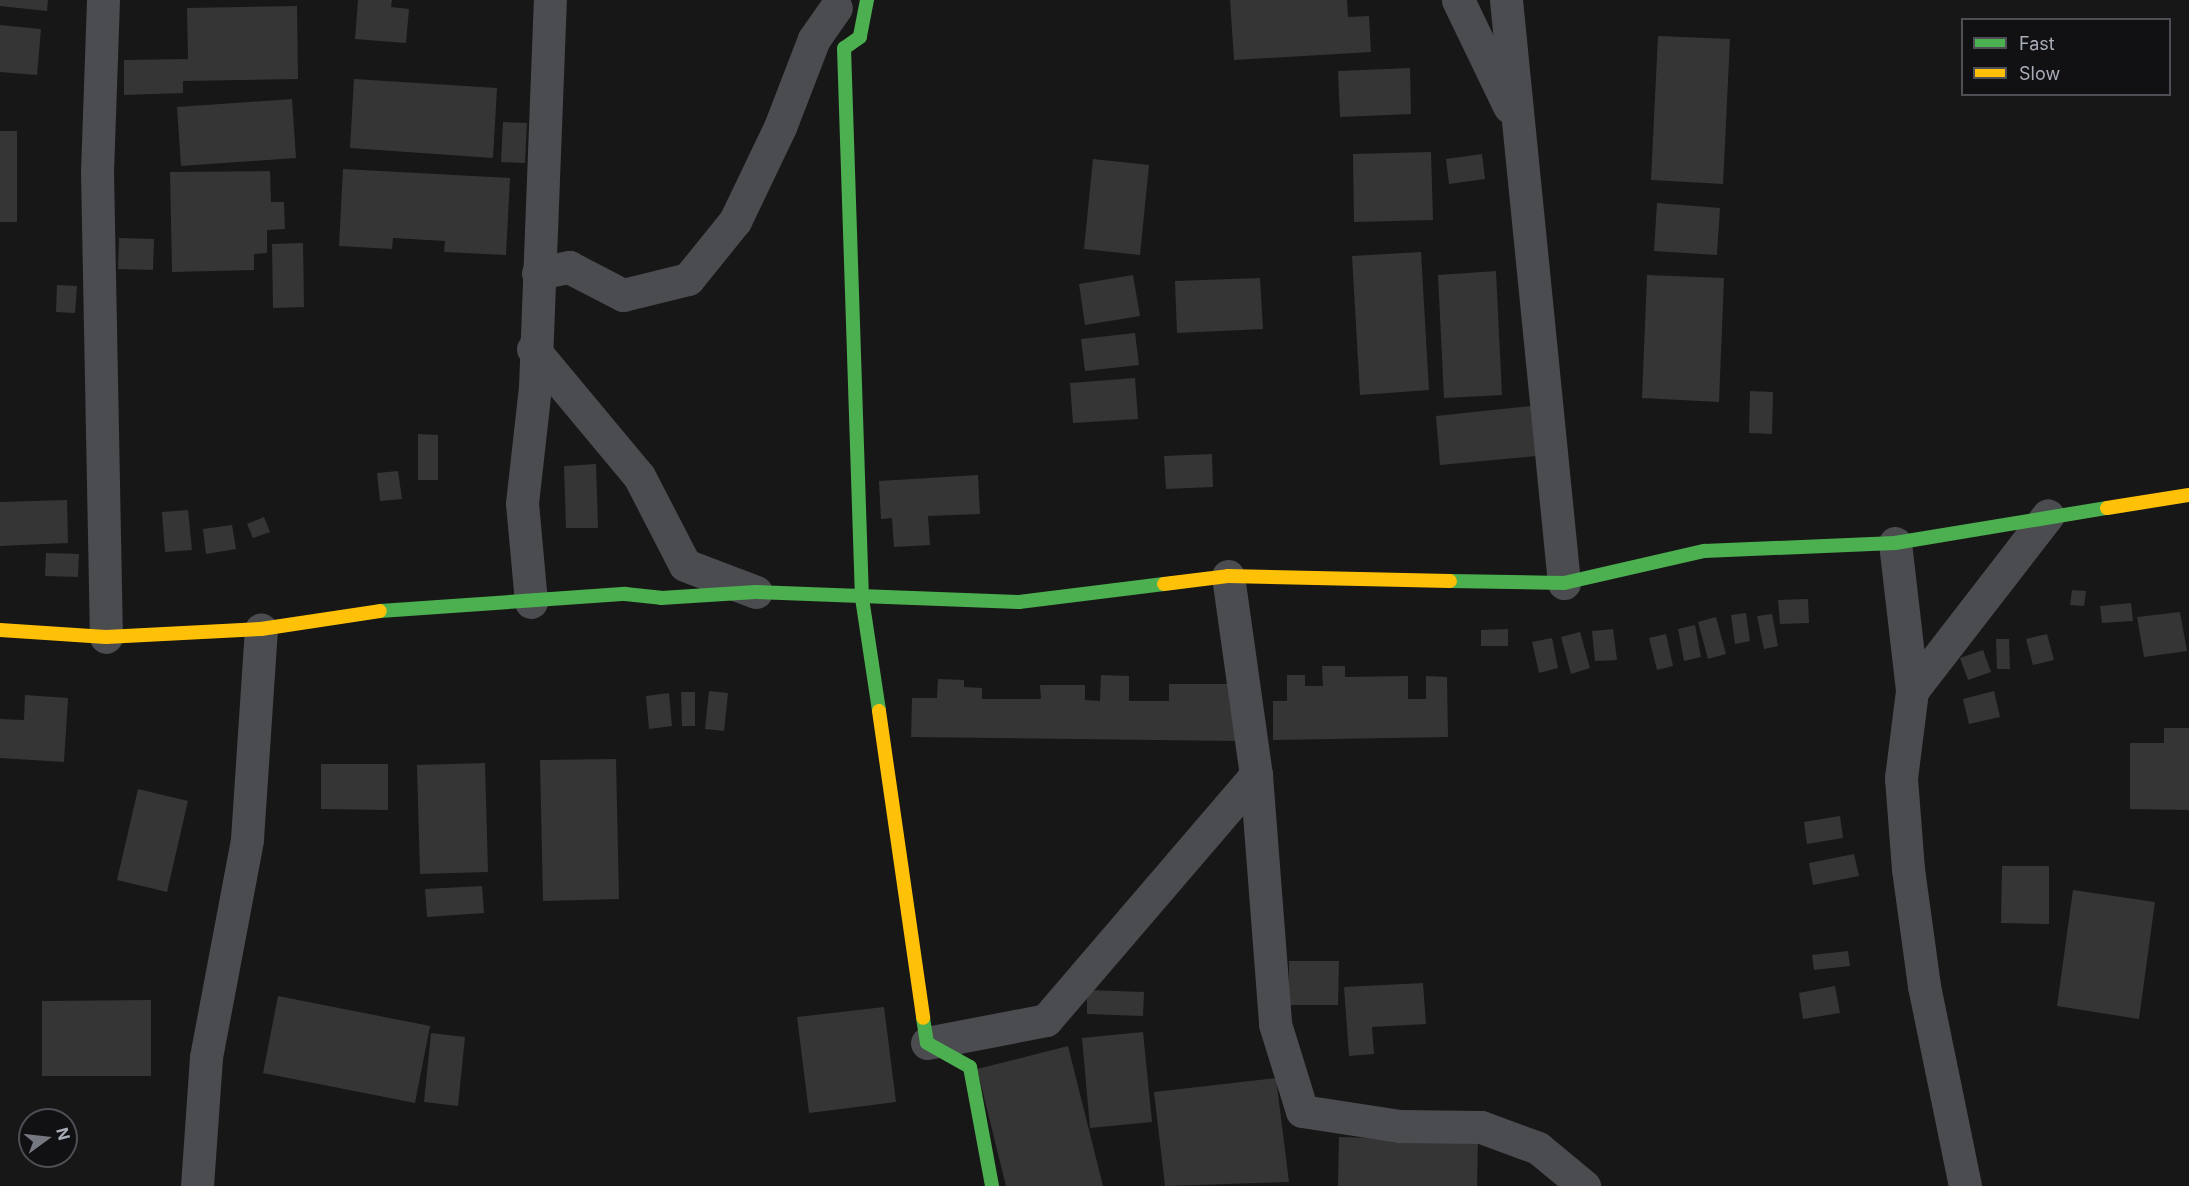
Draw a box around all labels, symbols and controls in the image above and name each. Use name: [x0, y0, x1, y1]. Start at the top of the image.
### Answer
legend: [1961, 18, 2171, 96]
text: Fast: [2019, 33, 2055, 54]
text: Slow: [2019, 63, 2060, 84]
north arrow: [18, 1108, 78, 1168]
text: N: [52, 1125, 75, 1142]

